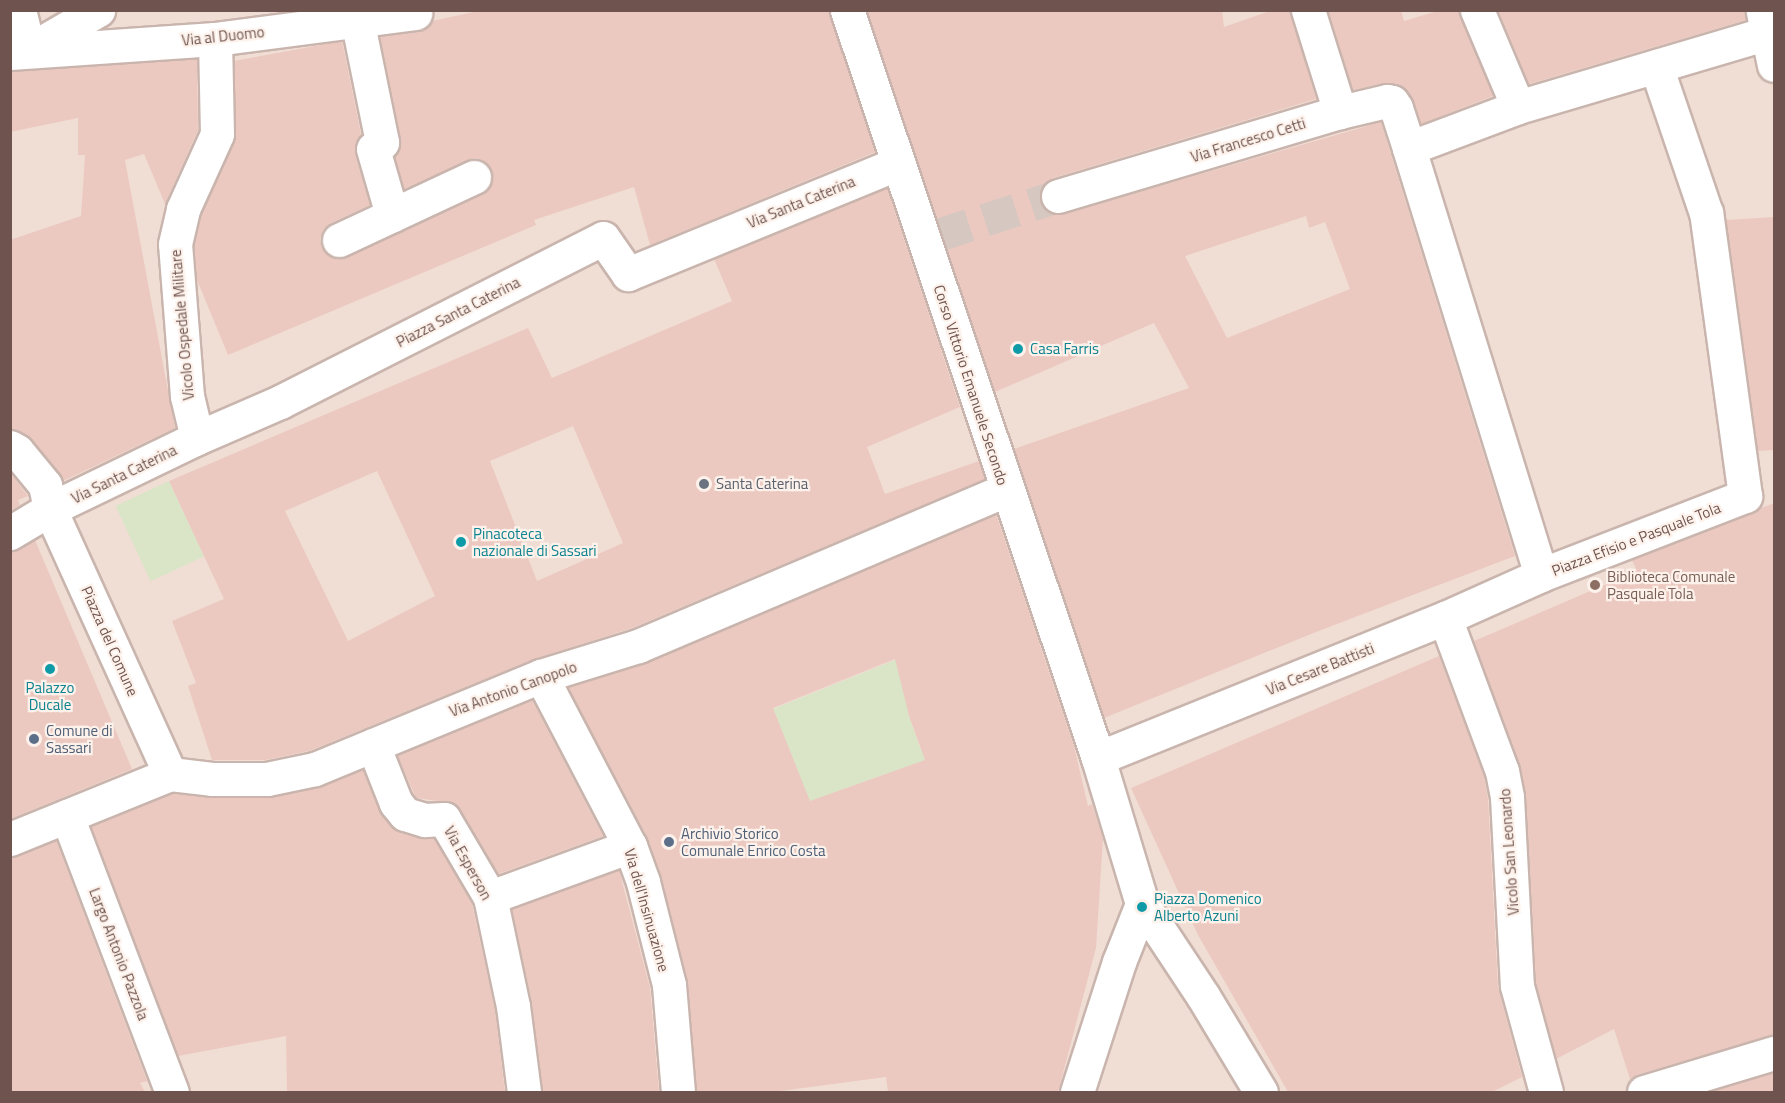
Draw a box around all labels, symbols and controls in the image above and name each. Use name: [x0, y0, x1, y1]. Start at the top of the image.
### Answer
street label: Via al Duomo: [181, 23, 265, 49]
street label: Via Francesco Cetti: [1188, 114, 1308, 166]
street label: Via Santa Caterina: [744, 172, 858, 232]
street label: Vicolo Ospedale Militare: [166, 249, 198, 401]
street label: Piazza Santa Caterina: [393, 273, 523, 351]
street label: Corso Vittorio Emanuele Secondo: [930, 282, 1012, 488]
place label: Casa Farris: [1030, 340, 1099, 358]
marker: Casa Farris: [1011, 342, 1025, 356]
street label: Via Santa Caterina: [68, 441, 180, 507]
place label: Santa Caterina: [716, 475, 808, 493]
marker: Santa Caterina: [697, 477, 711, 491]
street label: Piazza Efisio e Pasquale Tola: [1549, 498, 1723, 580]
place label: Pinacoteca nazionale di Sassari: [473, 524, 597, 559]
marker: Pinacoteca nazionale di Sassari: [454, 535, 468, 549]
place label: Biblioteca Comunale Pasquale Tola: [1607, 567, 1735, 602]
marker: Biblioteca Comunale Pasquale Tola: [1588, 578, 1602, 592]
street label: Piazza del Comune: [78, 583, 142, 699]
street label: Via Cesare Battisti: [1263, 639, 1377, 699]
street label: Via Antonio Canopolo: [447, 658, 579, 720]
marker: Palazzo Ducale: [43, 662, 57, 676]
place label: Palazzo Ducale: [26, 678, 74, 713]
place label: Comune di Sassari: [46, 721, 113, 756]
marker: Comune di Sassari: [27, 732, 41, 746]
street label: Vicolo San Leonardo: [1496, 788, 1522, 916]
street label: Via Esperson: [440, 823, 496, 903]
place label: Archivio Storico Comunale Enrico Costa: [681, 824, 826, 859]
marker: Archivio Storico Comunale Enrico Costa: [662, 835, 676, 849]
street label: Via dell'Insinuazione: [621, 846, 673, 974]
street label: Largo Antonio Pazzola: [85, 885, 153, 1023]
place label: Piazza Domenico Alberto Azuni: [1154, 889, 1262, 924]
marker: Piazza Domenico Alberto Azuni: [1135, 900, 1149, 914]

